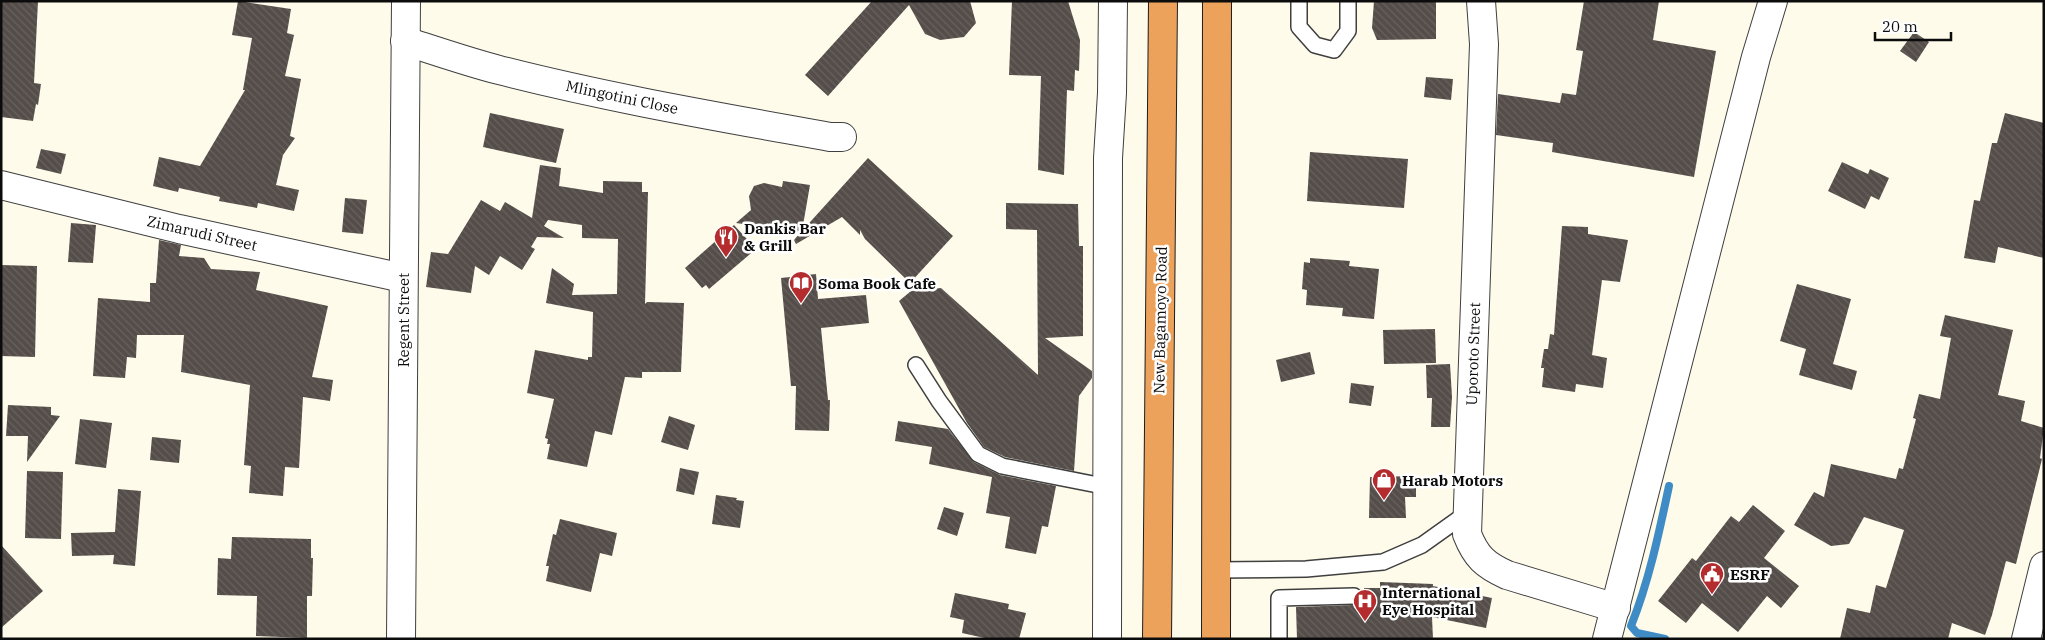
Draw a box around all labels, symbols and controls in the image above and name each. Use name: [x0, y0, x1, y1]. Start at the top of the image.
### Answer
scale bar: [1875, 10, 1951, 42]
text: 20 m: [1882, 17, 1918, 36]
street label: Mlingotini Close: [564, 76, 680, 118]
street label: Zimarudi Street: [145, 211, 259, 255]
place label: Dankis Bar & Grill: [744, 219, 826, 255]
restaurant icon: Dankis Bar & Grill: [713, 224, 739, 258]
street label: New Bagamoyo Road: [1149, 246, 1171, 394]
library icon: Soma Book Cafe: [788, 270, 814, 304]
street label: Regent Street: [394, 273, 413, 367]
place label: Soma Book Cafe: [818, 274, 936, 293]
street label: Uporoto Street: [1462, 302, 1484, 406]
shop icon: Harab Motors: [1371, 467, 1397, 501]
place label: Harab Motors: [1402, 471, 1503, 490]
public building icon: ESRF: [1699, 561, 1725, 595]
place label: ESRF: [1730, 565, 1770, 584]
place label: International Eye Hospital: [1382, 583, 1481, 619]
hospital icon: International Eye Hospital: [1352, 588, 1378, 622]

